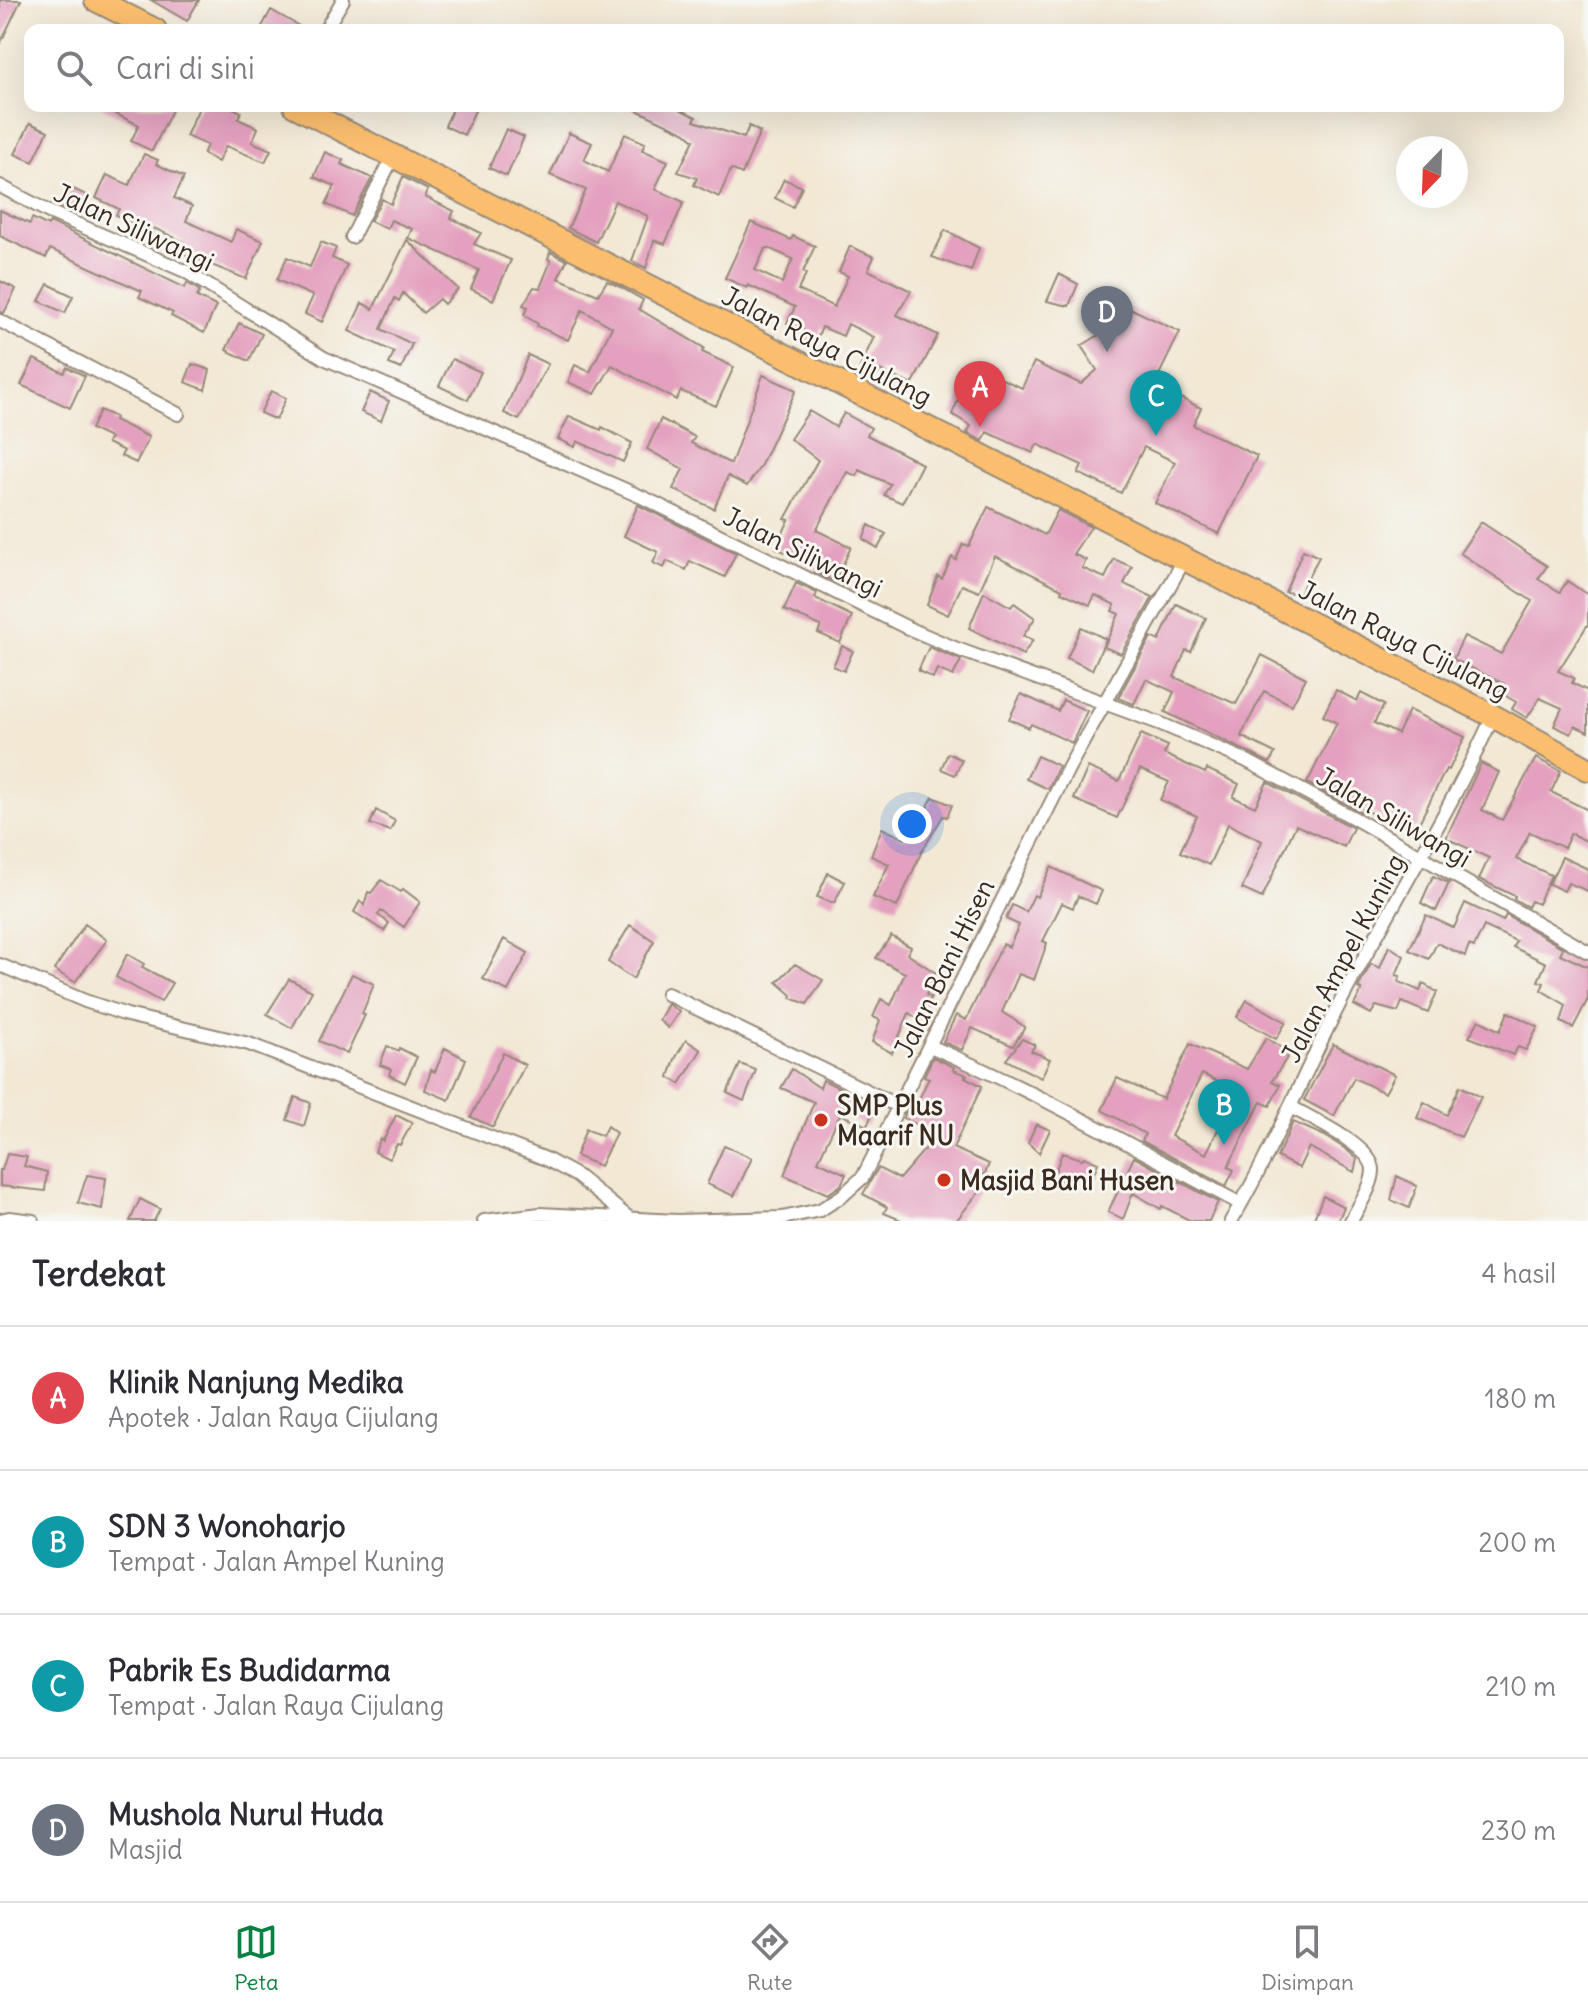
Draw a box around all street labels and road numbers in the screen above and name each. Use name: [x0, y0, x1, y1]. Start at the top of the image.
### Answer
street label: Jalan Siliwangi: [49, 176, 219, 278]
street label: Jalan Raya Cijulang: [717, 279, 937, 413]
street label: Jalan Siliwangi: [718, 499, 888, 605]
street label: Jalan Raya Cijulang: [1294, 573, 1514, 707]
street label: Jalan Siliwangi: [1311, 760, 1477, 874]
street label: Jalan Ampel Kuning: [1274, 848, 1412, 1068]
street label: Jalan Bani Hisen: [887, 873, 1001, 1063]

